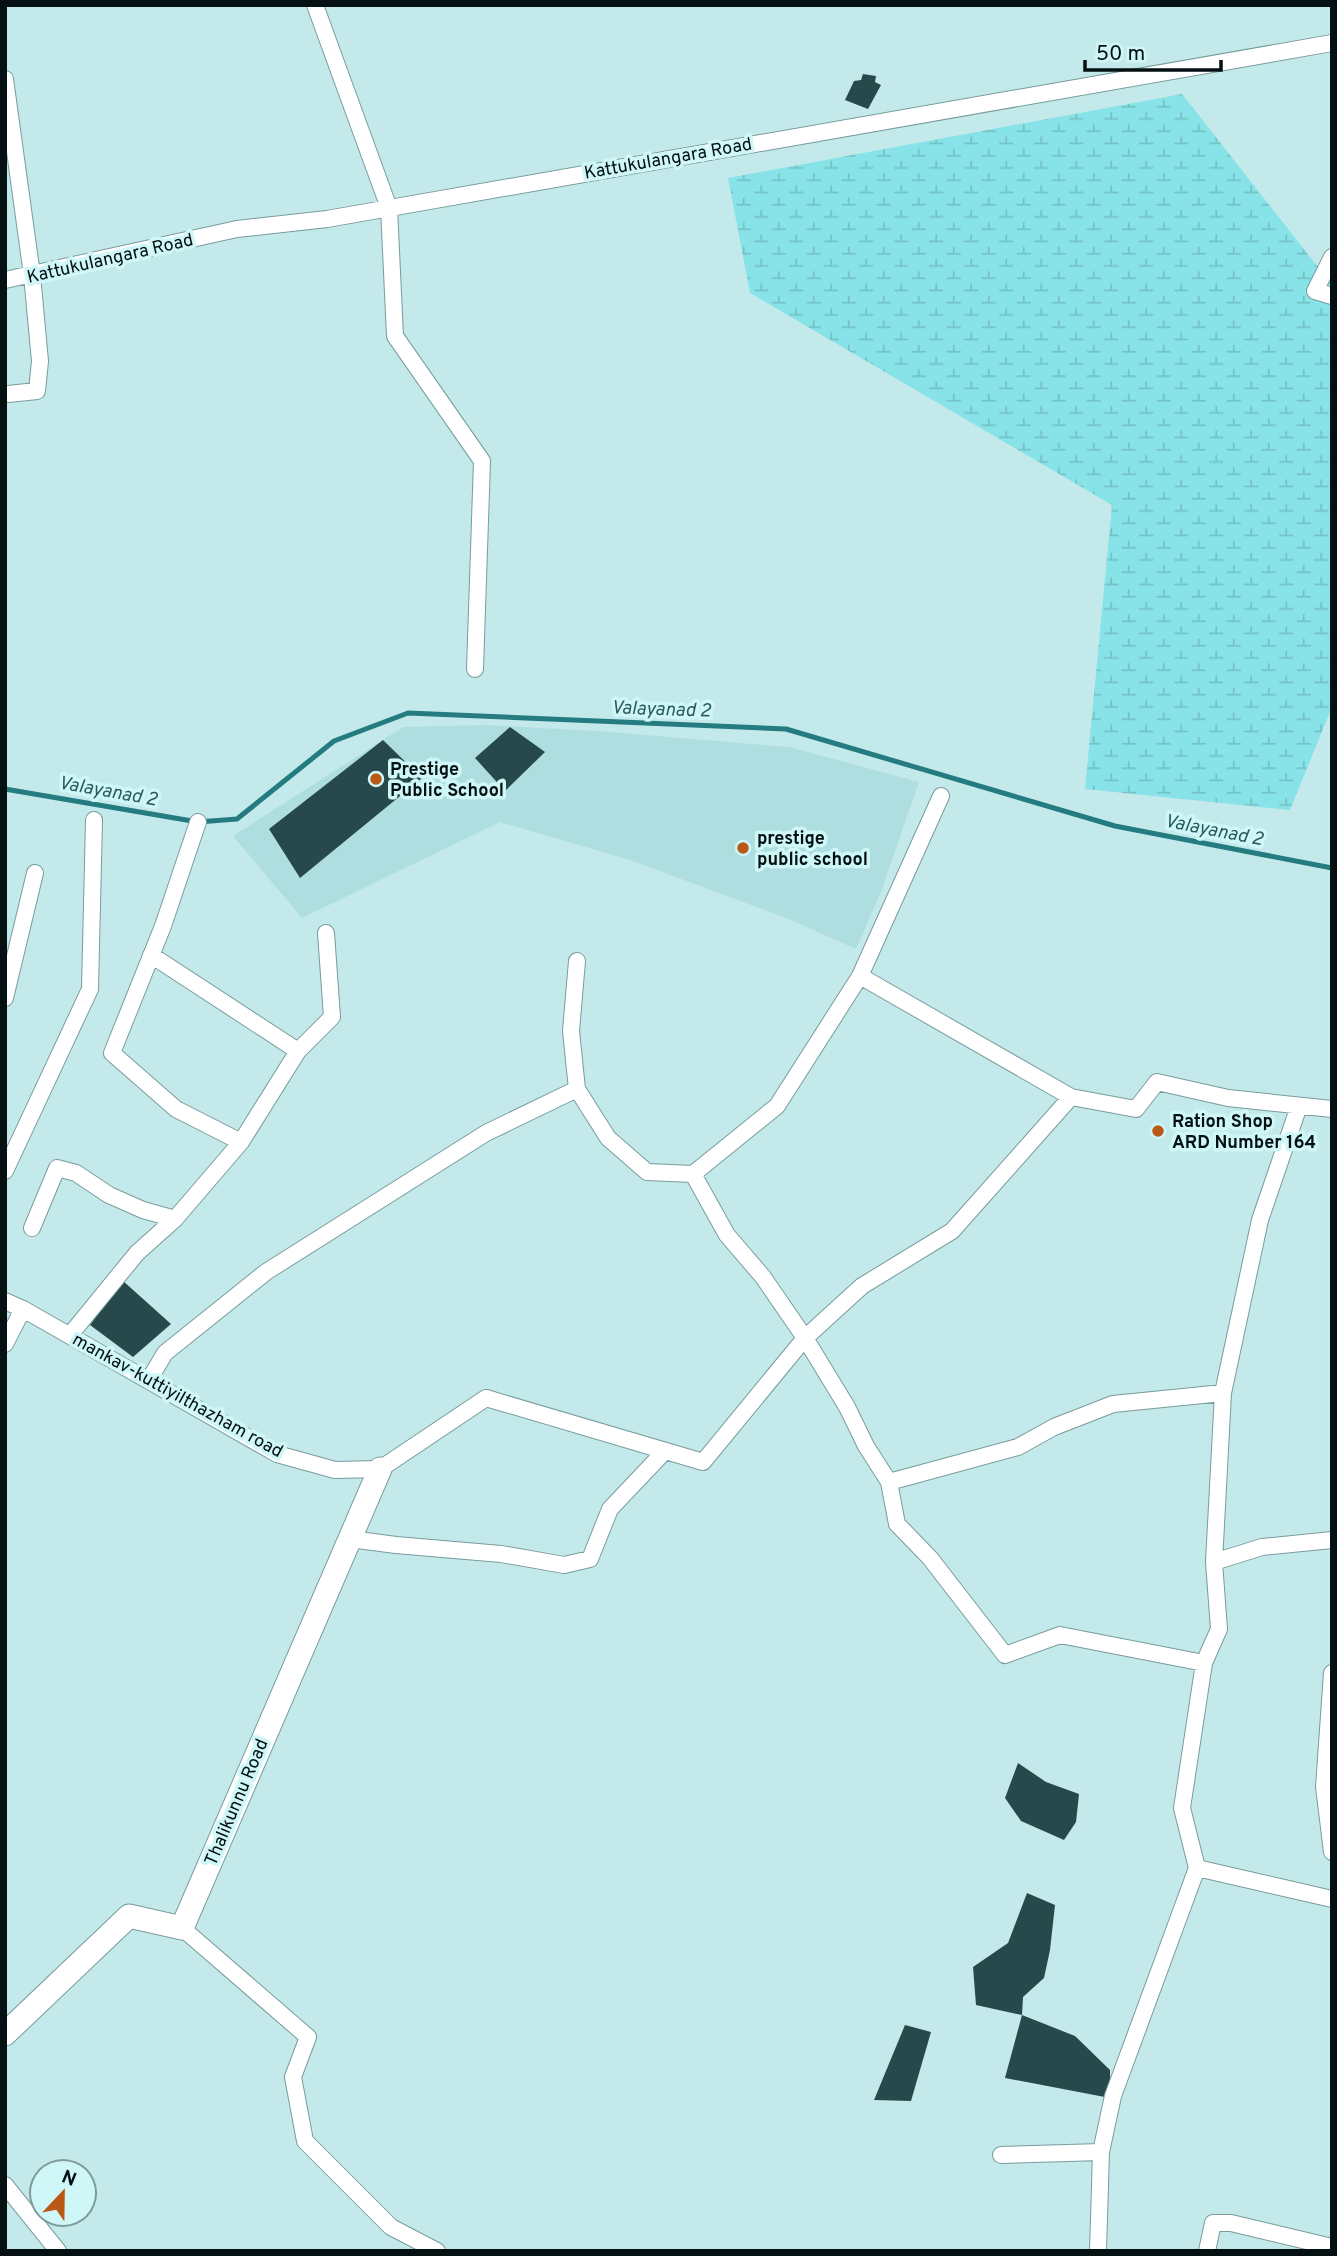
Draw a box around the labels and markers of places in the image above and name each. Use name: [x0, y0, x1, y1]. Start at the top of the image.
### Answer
place label: Prestige Public School: [390, 759, 504, 803]
marker: Prestige Public School: [368, 771, 384, 787]
place label: prestige public school: [757, 828, 868, 872]
marker: prestige public school: [735, 840, 751, 856]
place label: Ration Shop ARD Number 164: [1172, 1111, 1316, 1155]
marker: Ration Shop ARD Number 164: [1150, 1123, 1166, 1139]

